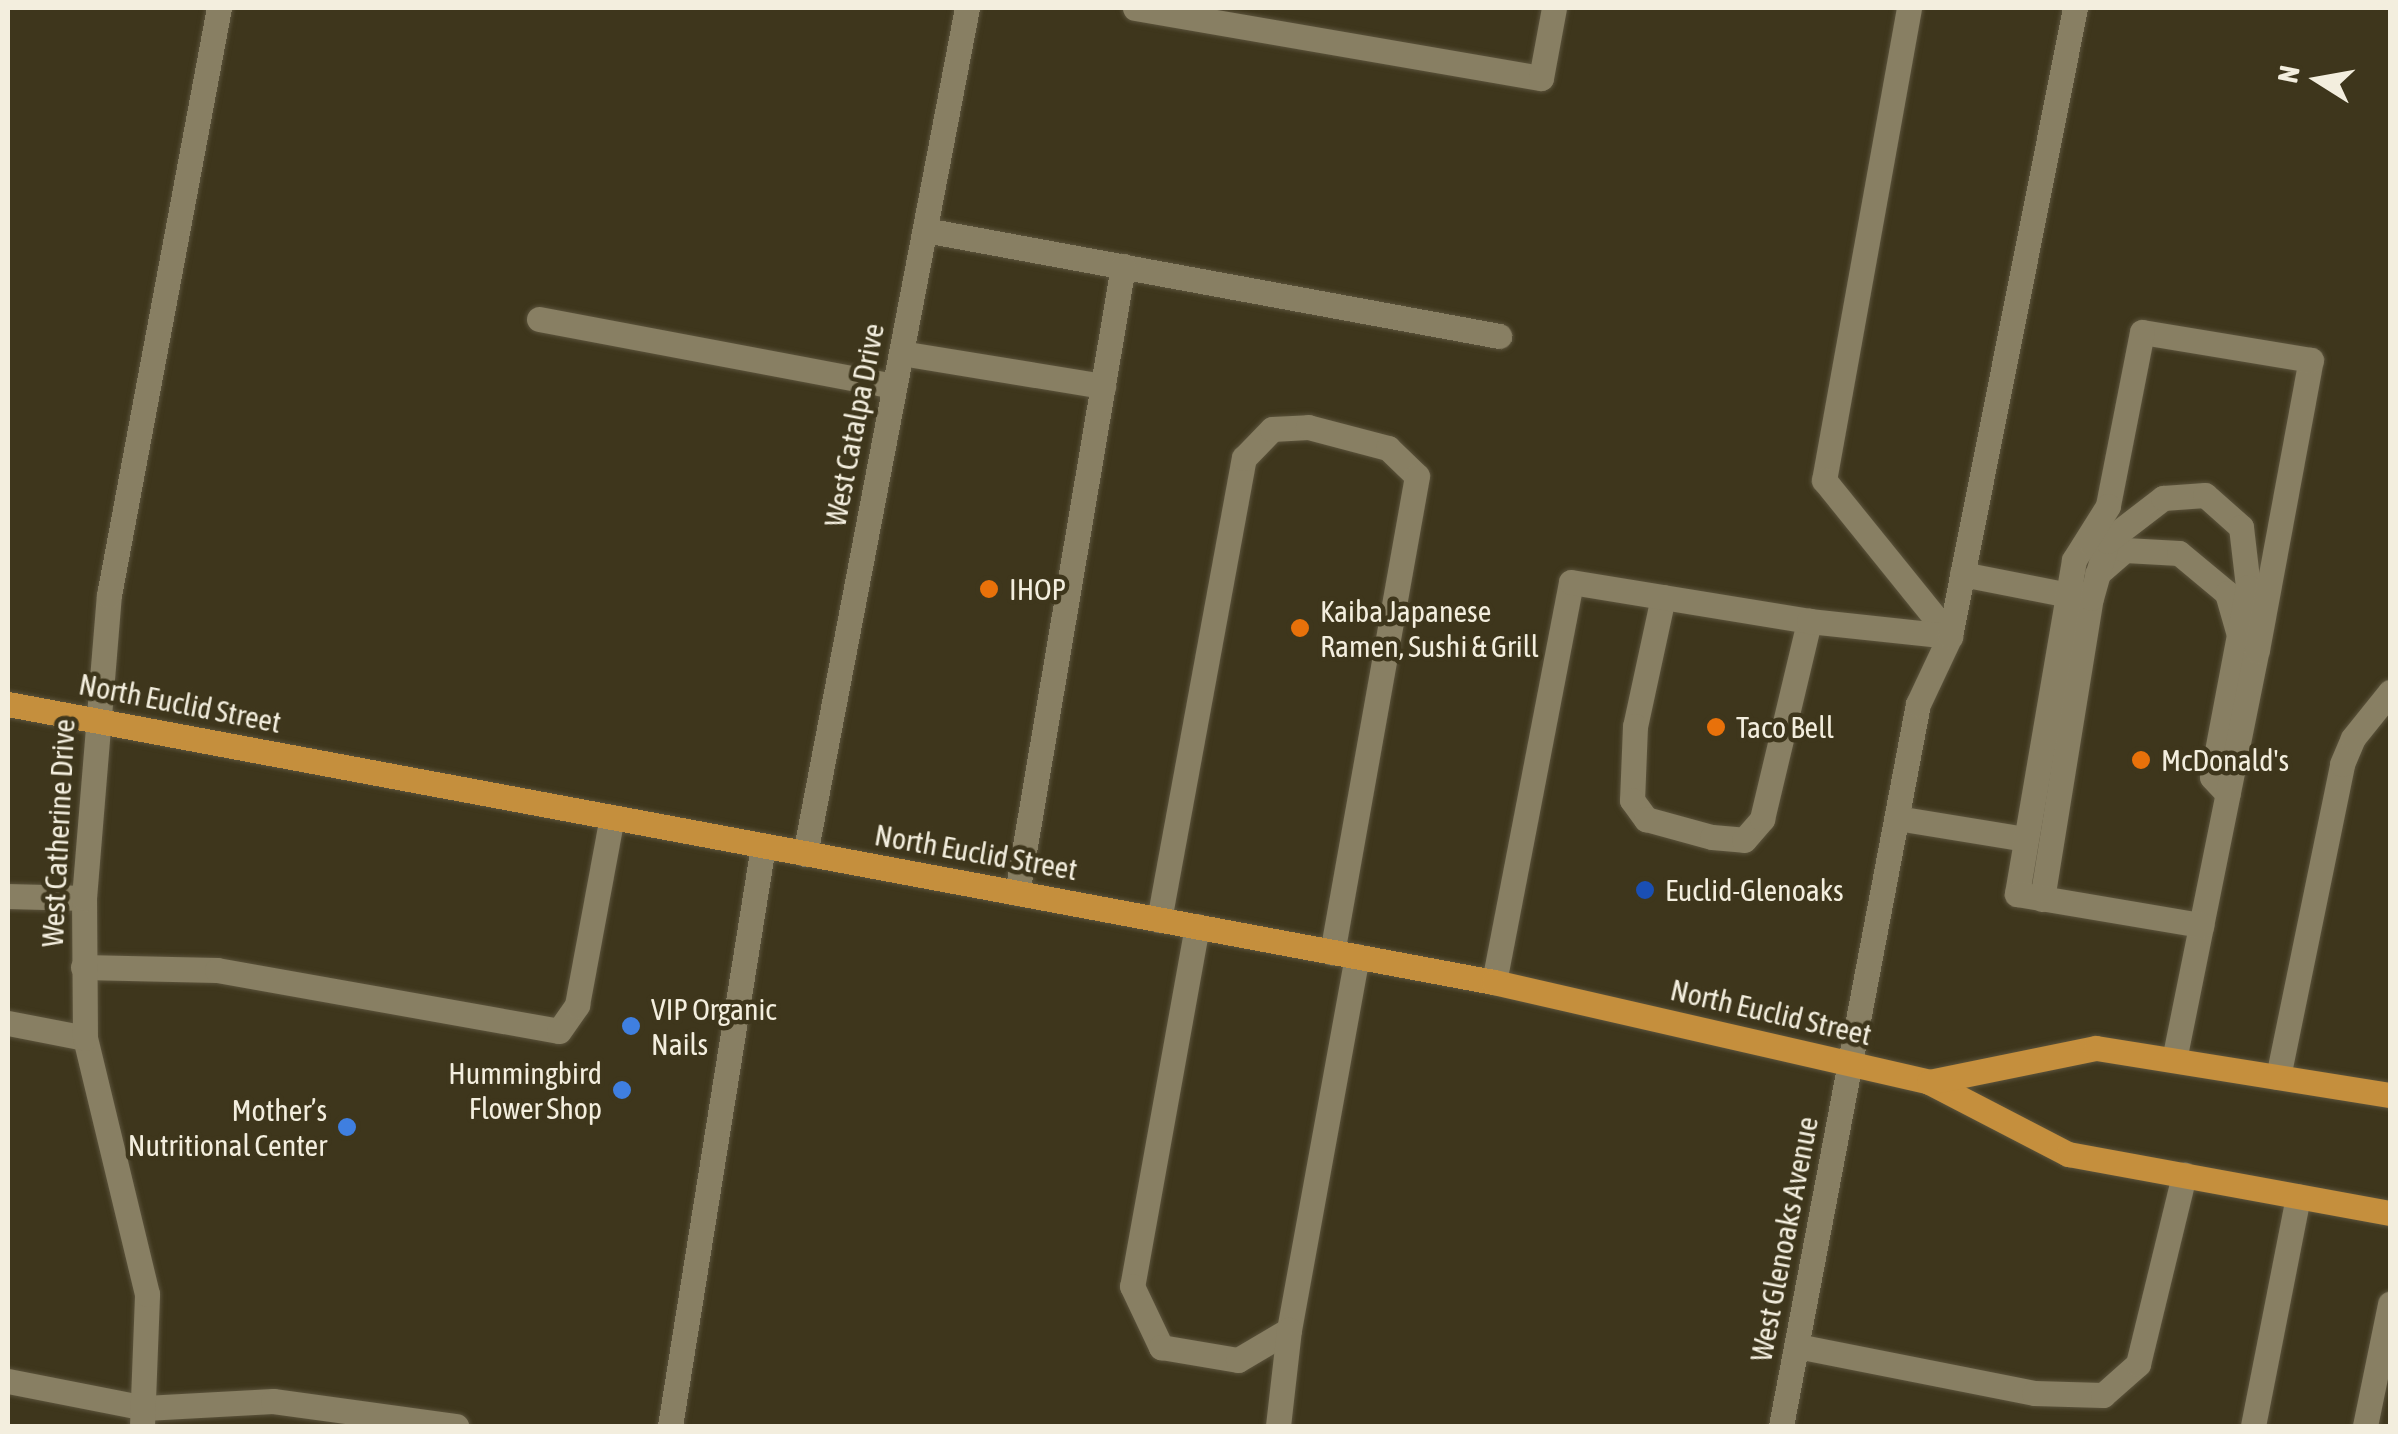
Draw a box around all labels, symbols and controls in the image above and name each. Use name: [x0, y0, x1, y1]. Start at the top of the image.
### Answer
north arrow: [2268, 30, 2368, 130]
text: N: [2271, 63, 2306, 85]
street label: West Catalpa Drive: [817, 320, 891, 530]
place label: IHOP: [1009, 571, 1066, 607]
marker: IHOP: [978, 578, 1000, 600]
place label: Kaiba Japanese Ramen, Sushi & Grill: [1320, 593, 1539, 664]
marker: Kaiba Japanese Ramen, Sushi & Grill: [1289, 617, 1311, 639]
street label: North Euclid Street: [76, 666, 284, 740]
place label: Taco Bell: [1736, 709, 1834, 745]
marker: Taco Bell: [1705, 716, 1727, 738]
street label: West Catherine Drive: [34, 718, 82, 948]
place label: McDonald's: [2161, 742, 2289, 778]
marker: McDonald's: [2130, 749, 2152, 771]
street label: North Euclid Street: [872, 816, 1080, 888]
place label: Euclid-Glenoaks: [1665, 872, 1843, 908]
marker: Euclid-Glenoaks: [1634, 879, 1656, 901]
street label: North Euclid Street: [1667, 971, 1875, 1053]
place label: VIP Organic Nails: [651, 991, 776, 1062]
marker: VIP Organic Nails: [620, 1015, 642, 1037]
place label: Hummingbird Flower Shop: [448, 1055, 602, 1126]
marker: Hummingbird Flower Shop: [611, 1079, 633, 1101]
place label: Mother’s Nutritional Center: [128, 1092, 327, 1162]
street label: West Glenoaks Avenue: [1743, 1114, 1825, 1364]
marker: Mother’s Nutritional Center: [336, 1116, 358, 1138]

